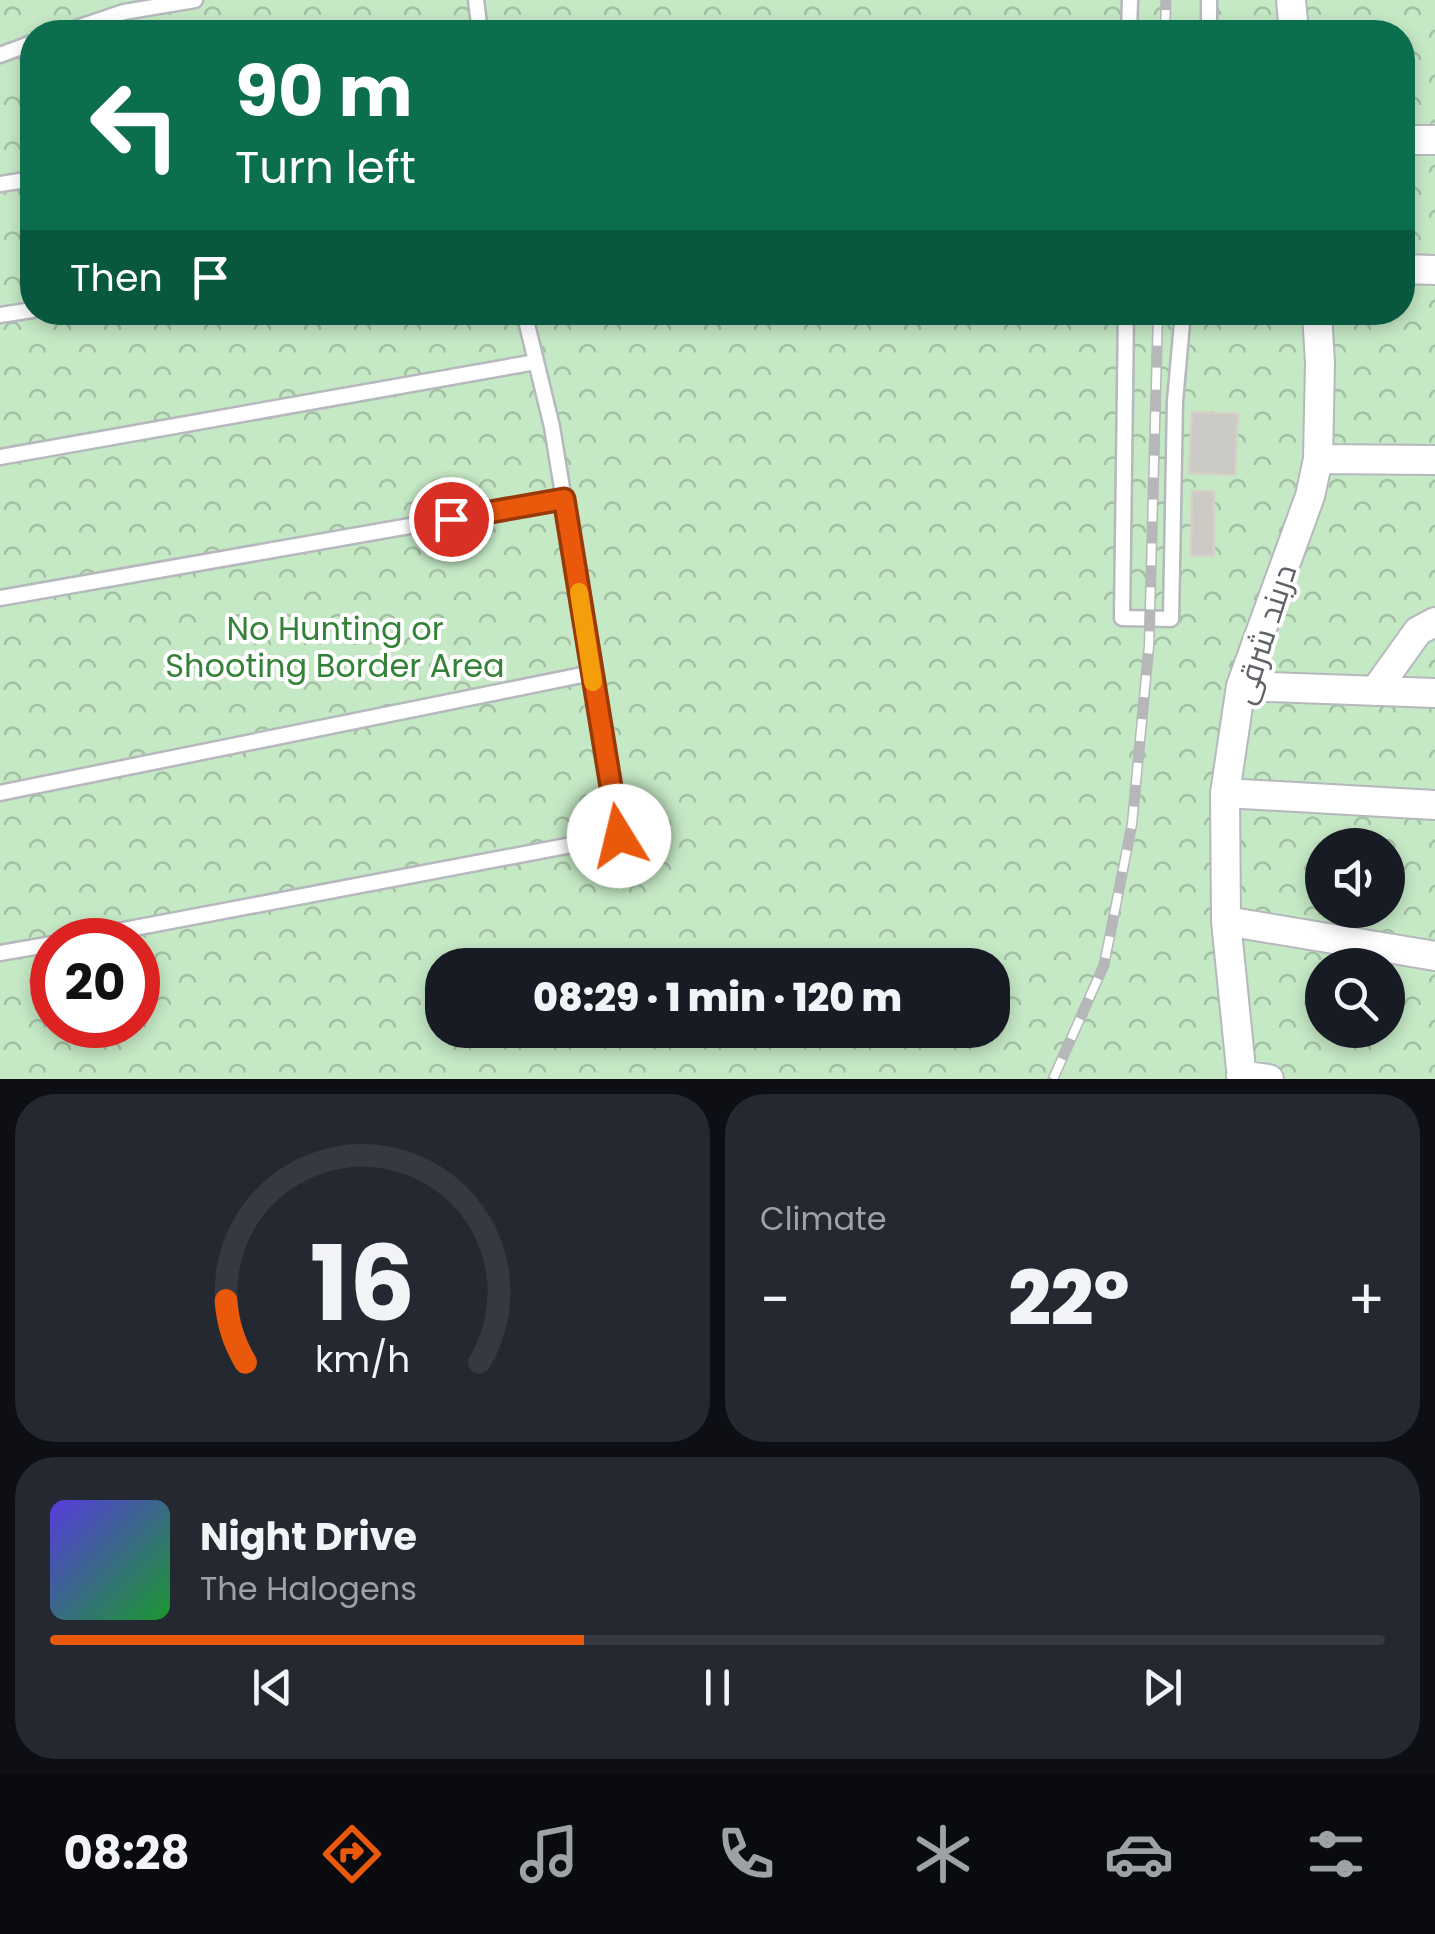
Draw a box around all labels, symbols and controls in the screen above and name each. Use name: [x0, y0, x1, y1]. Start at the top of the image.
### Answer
text: 90 m: [235, 42, 413, 141]
icon: left: [70, 60, 200, 190]
text: Turn left: [235, 136, 416, 199]
icon: arrive: [183, 250, 238, 305]
text: Then: [70, 251, 163, 304]
pin: [409, 477, 494, 562]
icon: arrive: [424, 492, 479, 547]
street label: دربند شرقی: [1220, 558, 1307, 709]
park label: No Hunting or Shooting Border Area: [165, 606, 505, 688]
position arrow: [567, 784, 671, 888]
map controls: [1305, 828, 1405, 1048]
button: sound: [1305, 828, 1405, 928]
speed limit sign: 20: [30, 918, 160, 1048]
button: search: [1305, 948, 1405, 1048]
text: 08:29 · 1 min · 120 m: [533, 971, 902, 1024]
text: Climate: [760, 1196, 887, 1241]
text: 16: [310, 1211, 415, 1356]
text: 22°: [1008, 1246, 1130, 1351]
text: −: [760, 1261, 790, 1338]
text: +: [1347, 1261, 1385, 1338]
text: km/h: [315, 1334, 410, 1385]
text: Night Drive: [200, 1510, 417, 1563]
text: The Halogens: [200, 1566, 417, 1611]
icon: previous: [245, 1660, 300, 1715]
icon: pause: [690, 1660, 745, 1715]
icon: next: [1135, 1660, 1190, 1715]
icon: directions: [317, 1819, 387, 1889]
icon: music: [514, 1819, 584, 1889]
icon: phone: [711, 1819, 781, 1889]
icon: climate: [908, 1819, 978, 1889]
icon: car: [1104, 1819, 1174, 1889]
icon: filters: [1301, 1819, 1371, 1889]
text: 08:28: [63, 1822, 190, 1885]

